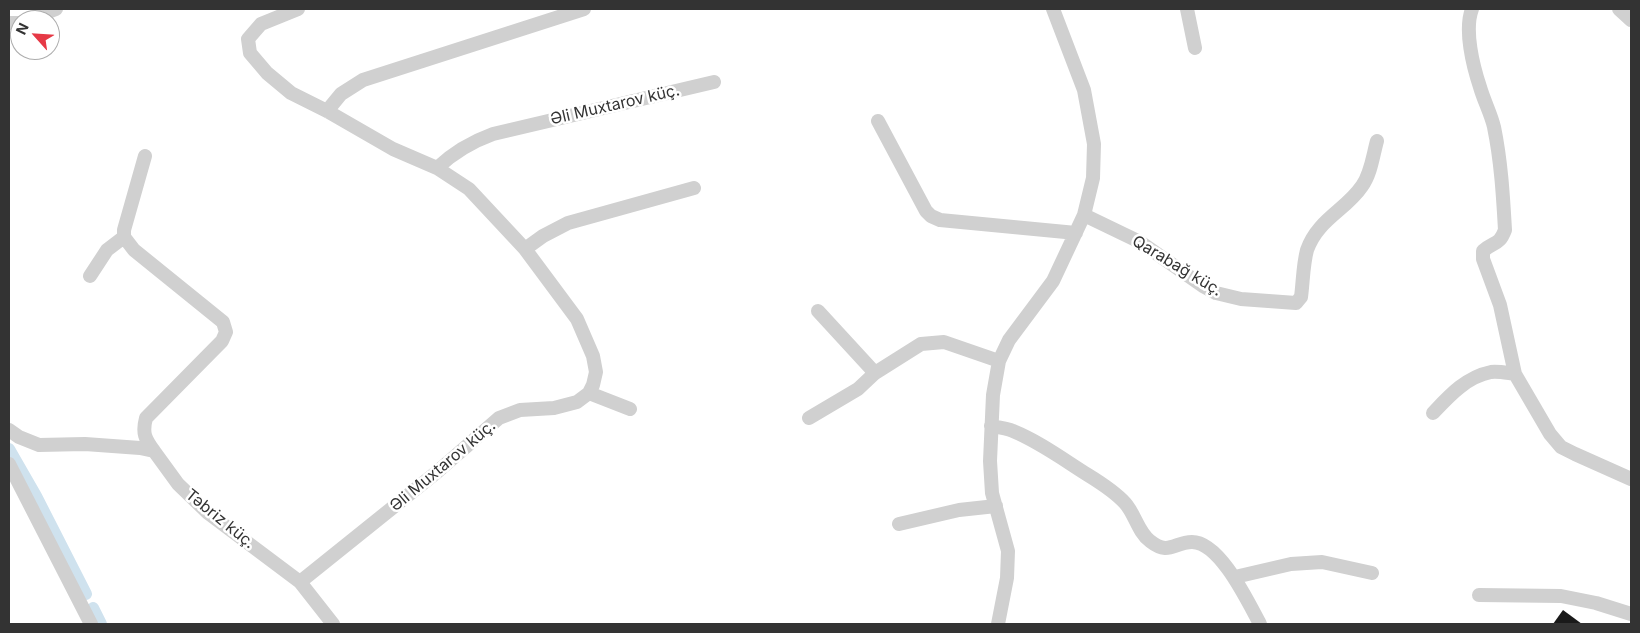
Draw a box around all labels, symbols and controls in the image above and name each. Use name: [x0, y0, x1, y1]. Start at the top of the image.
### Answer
north arrow: [10, 10, 60, 60]
text: N: [12, 20, 32, 37]
street label: Əli Muxtarov küç.: [549, 81, 681, 129]
street label: Qarabağ küç.: [1129, 232, 1225, 300]
street label: Əli Muxtarov küç.: [386, 416, 500, 516]
street label: Təbriz küç.: [181, 485, 259, 553]

